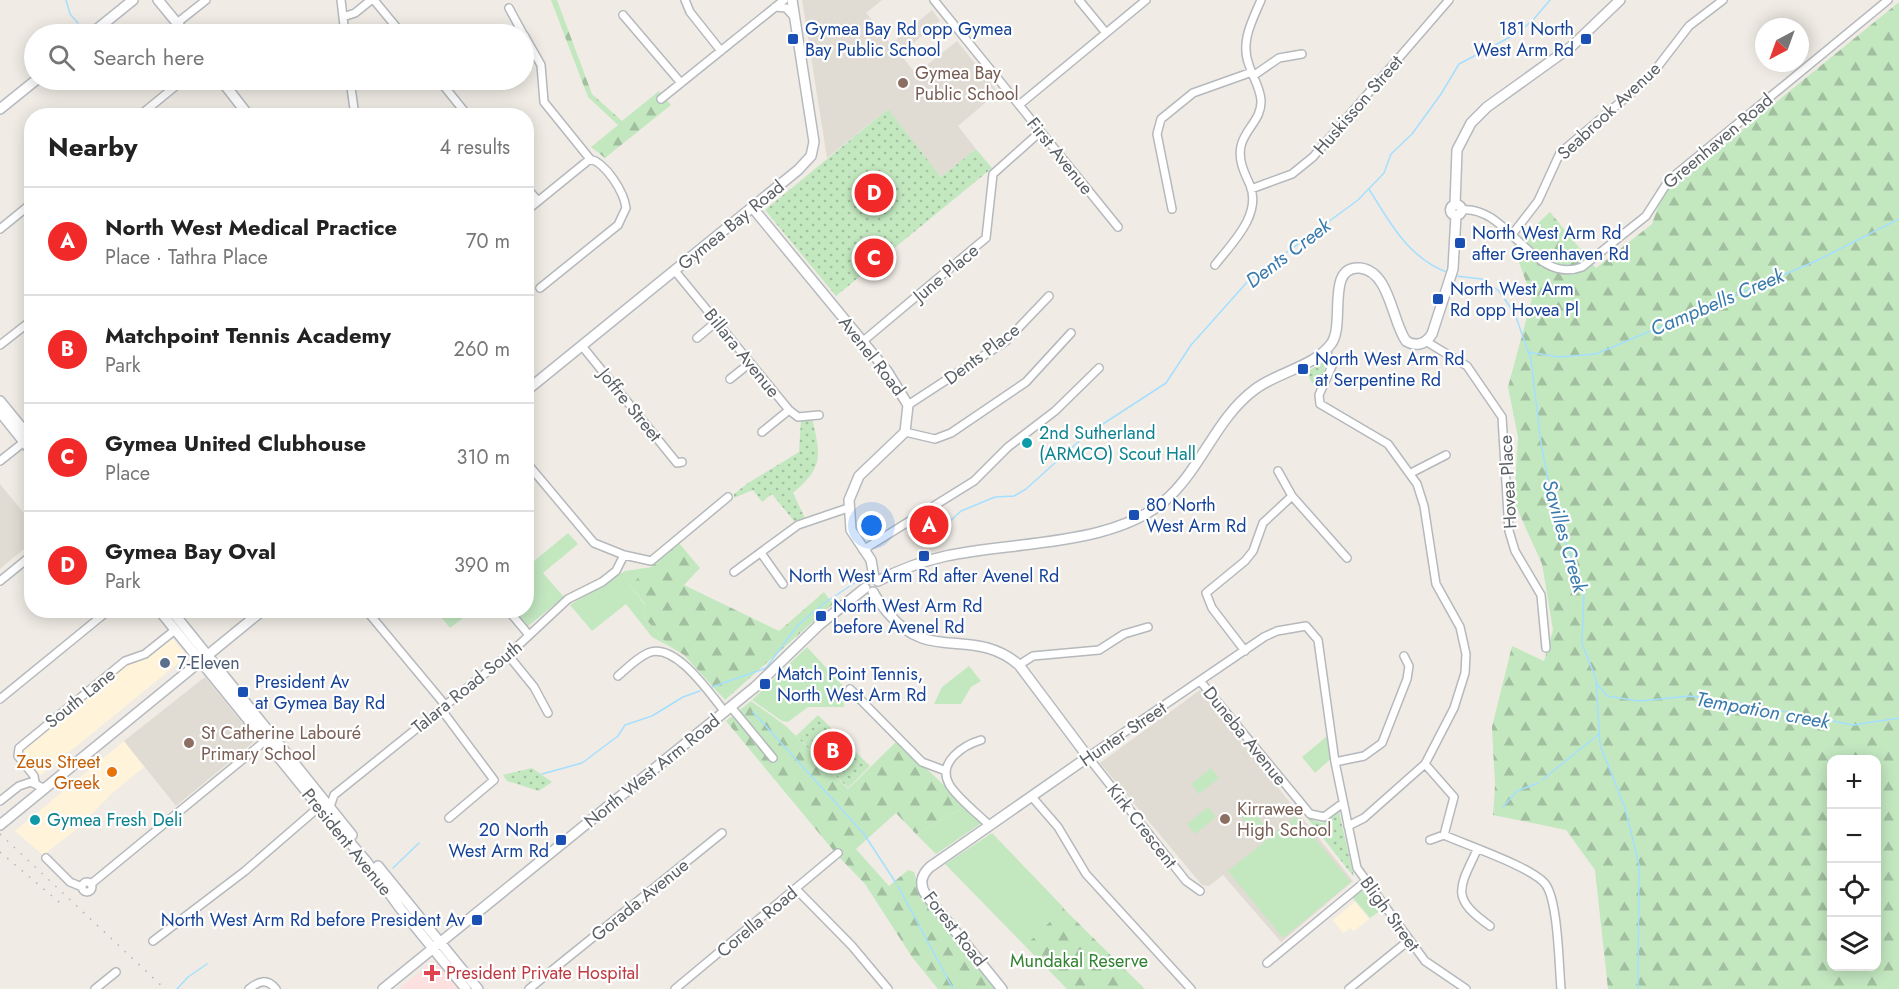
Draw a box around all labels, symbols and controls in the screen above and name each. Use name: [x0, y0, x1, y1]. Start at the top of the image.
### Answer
place label: Gymea Bay Rd opp Gymea Bay Public School: [805, 16, 1012, 63]
place label: 181 North West Arm Rd: [1474, 16, 1574, 63]
north arrow: [1755, 18, 1809, 72]
search box: [24, 24, 534, 90]
marker: Gymea Bay Rd opp Gymea Bay Public School: [786, 32, 800, 46]
marker: 181 North West Arm Rd: [1579, 32, 1593, 46]
icon: search: [45, 41, 78, 74]
text: Search here: [93, 41, 204, 73]
street label: Huskisson Street: [1307, 49, 1409, 160]
street label: Seabrook Avenue: [1551, 56, 1667, 166]
place label: Gymea Bay Public School: [915, 60, 1019, 107]
marker: Gymea Bay Public School: [896, 76, 910, 90]
street label: Greenhaven Road: [1657, 87, 1779, 195]
street label: First Avenue: [1021, 112, 1099, 200]
text: Nearby: [48, 128, 137, 166]
text: 4 results: [439, 133, 510, 162]
pin: D: [854, 170, 894, 216]
street label: Gymea Bay Road: [672, 174, 790, 276]
text: North West Medical Practice: [105, 211, 397, 243]
water label: Dents Creek: [1240, 211, 1338, 295]
place label: North West Arm Rd after Greenhaven Rd: [1472, 220, 1629, 267]
text: A: [60, 227, 75, 256]
text: 70 m: [466, 227, 510, 256]
pin: C: [854, 236, 894, 280]
marker: North West Arm Rd after Greenhaven Rd: [1453, 236, 1467, 250]
street label: June Place: [906, 238, 984, 309]
text: Place · Tathra Place: [105, 243, 268, 272]
water label: Campbells Creek: [1646, 261, 1790, 344]
place label: North West Arm Rd opp Hovea Pl: [1450, 276, 1579, 323]
marker: North West Arm Rd opp Hovea Pl: [1431, 292, 1445, 306]
street label: Billara Avenue: [698, 303, 786, 403]
street label: Avenel Road: [833, 311, 911, 401]
street label: Dents Place: [939, 317, 1025, 391]
text: Matchpoint Tennis Academy: [105, 319, 391, 351]
text: B: [61, 335, 74, 364]
text: 260 m: [454, 335, 510, 364]
place label: North West Arm Rd at Serpentine Rd: [1315, 346, 1465, 393]
text: Park: [105, 351, 141, 380]
street label: Joffre Street: [591, 361, 668, 448]
marker: North West Arm Rd at Serpentine Rd: [1296, 362, 1310, 376]
place label: 2nd Sutherland (ARMCO) Scout Hall: [1039, 420, 1196, 467]
text: Gymea United Clubhouse: [105, 427, 366, 459]
street label: Hovea Place: [1493, 434, 1523, 530]
marker: 2nd Sutherland (ARMCO) Scout Hall: [1020, 436, 1034, 450]
text: C: [60, 443, 75, 472]
text: 310 m: [456, 443, 510, 472]
text: Place: [105, 459, 150, 488]
water label: Savilles Creek: [1535, 476, 1595, 597]
place label: 80 North West Arm Rd: [1146, 492, 1246, 539]
pin: A: [910, 502, 948, 548]
marker: 80 North West Arm Rd: [1127, 508, 1141, 522]
your location: [857, 511, 886, 540]
text: Gymea Bay Oval: [105, 535, 276, 567]
marker: North West Arm Rd after Avenel Rd: [917, 549, 931, 563]
text: D: [60, 551, 75, 580]
text: 390 m: [454, 551, 510, 580]
place label: North West Arm Rd after Avenel Rd: [789, 563, 1059, 589]
text: Park: [105, 567, 141, 596]
place label: North West Arm Rd before Avenel Rd: [833, 593, 983, 640]
marker: North West Arm Rd before Avenel Rd: [814, 609, 828, 623]
street label: Talara Road South: [406, 634, 528, 740]
place label: 7-Eleven: [177, 650, 240, 676]
marker: 7-Eleven: [158, 656, 172, 670]
place label: Match Point Tennis, North West Arm Rd: [777, 661, 927, 708]
street label: South Lane: [39, 662, 121, 734]
place label: President Av at Gymea Bay Rd: [255, 669, 385, 716]
marker: Match Point Tennis, North West Arm Rd: [758, 677, 772, 691]
street label: Duneba Avenue: [1197, 681, 1293, 791]
water label: Tempation creek: [1694, 684, 1833, 737]
marker: President Av at Gymea Bay Rd: [236, 685, 250, 699]
street label: Hunter Street: [1074, 695, 1172, 773]
street label: North West Arm Road: [579, 708, 725, 834]
place label: St Catherine Labouré Primary School: [201, 720, 361, 767]
pin: B: [814, 728, 852, 774]
marker: St Catherine Labouré Primary School: [182, 736, 196, 750]
place label: Zeus Street Greek: [16, 749, 101, 796]
map controls: [1827, 755, 1881, 971]
button: +: [1827, 755, 1881, 809]
marker: Zeus Street Greek: [105, 765, 119, 779]
street label: Kirk Crescent: [1101, 778, 1184, 874]
street label: President Avenue: [296, 783, 398, 901]
place label: Kirrawee High School: [1237, 796, 1331, 843]
place label: Gymea Fresh Deli: [47, 807, 183, 833]
button: −: [1827, 809, 1881, 863]
marker: Kirrawee High School: [1218, 812, 1232, 826]
marker: Gymea Fresh Deli: [28, 813, 42, 827]
place label: 20 North West Arm Rd: [449, 817, 549, 864]
marker: 20 North West Arm Rd: [554, 833, 568, 847]
street label: Gorada Avenue: [586, 852, 694, 948]
button: locate: [1827, 863, 1881, 917]
street label: Bligh Street: [1354, 871, 1426, 957]
street label: Corella Road: [711, 880, 803, 964]
street label: Forest Road: [917, 886, 993, 972]
place label: North West Arm Rd before President Av: [161, 907, 465, 933]
marker: North West Arm Rd before President Av: [470, 913, 484, 927]
button: layers: [1827, 917, 1881, 971]
park label: Mundakal Reserve: [1010, 948, 1148, 974]
place label: President Private Hospital: [446, 960, 639, 986]
marker: President Private Hospital: [423, 964, 441, 982]

